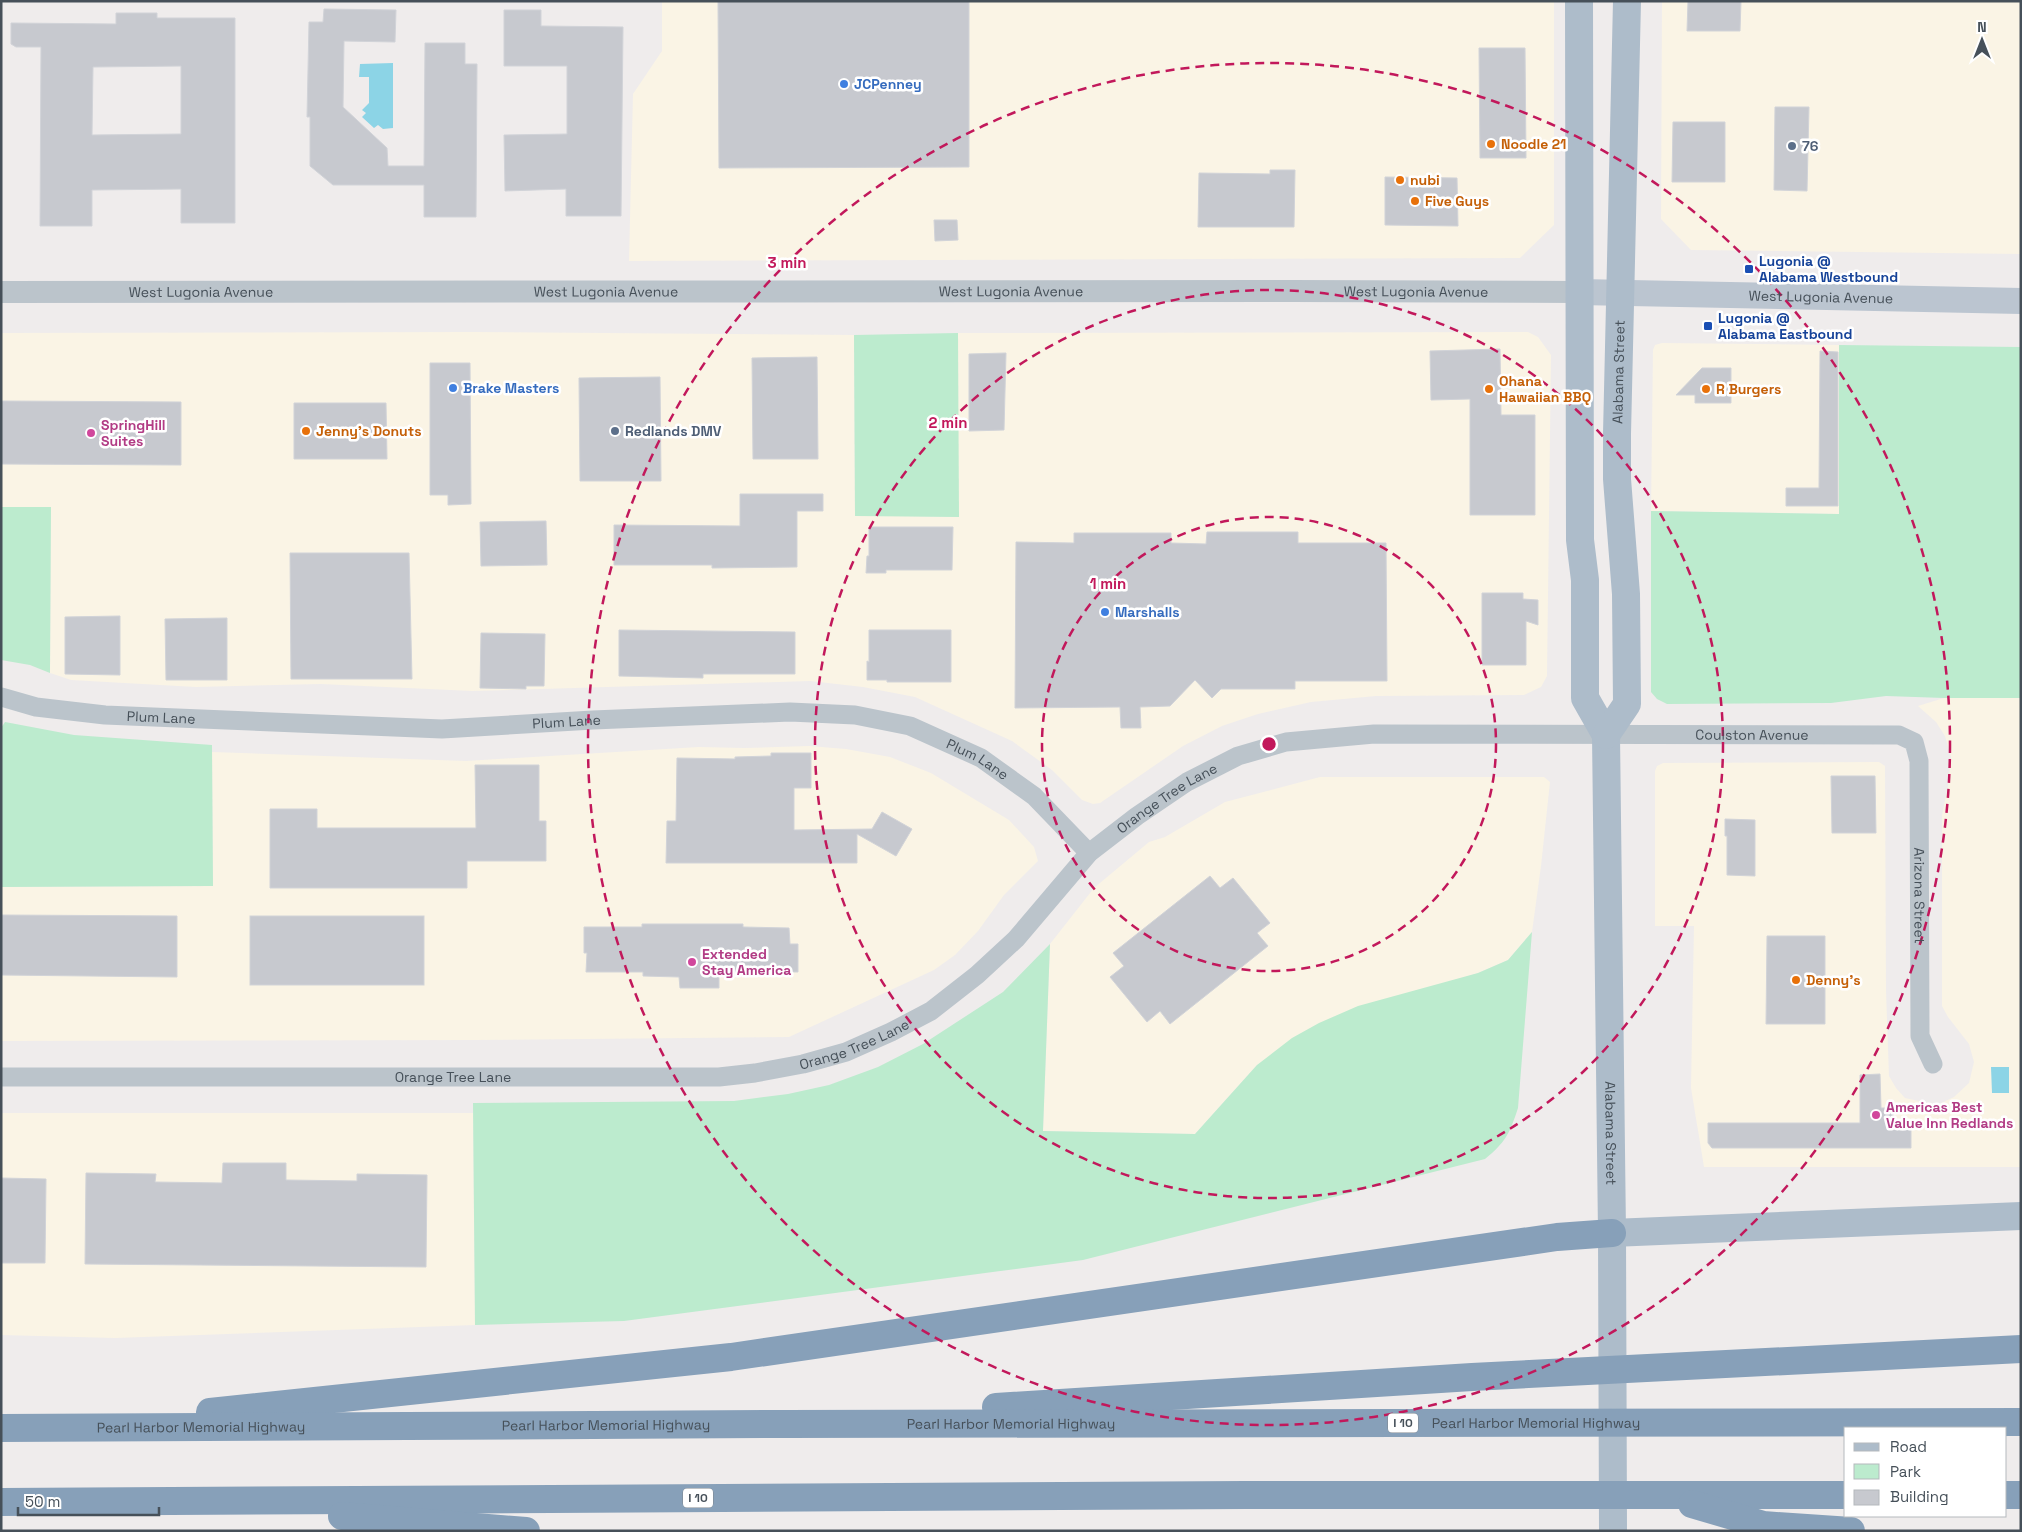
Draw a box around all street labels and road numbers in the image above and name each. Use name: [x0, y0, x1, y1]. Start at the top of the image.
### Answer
street label: West Lugonia Avenue: [534, 282, 678, 301]
street label: West Lugonia Avenue: [939, 282, 1083, 300]
street label: West Lugonia Avenue: [1344, 282, 1488, 301]
street label: West Lugonia Avenue: [129, 283, 273, 301]
street label: West Lugonia Avenue: [1749, 286, 1893, 307]
street label: Alabama Street: [1608, 320, 1629, 424]
street label: Plum Lane: [126, 707, 196, 728]
street label: Plum Lane: [532, 711, 601, 733]
street label: Coulston Avenue: [1695, 726, 1809, 744]
street label: Plum Lane: [944, 735, 1012, 784]
street label: Orange Tree Lane: [1113, 759, 1220, 837]
street label: Arizona Street: [1910, 848, 1929, 944]
street label: Orange Tree Lane: [797, 1015, 912, 1074]
street label: Orange Tree Lane: [395, 1068, 511, 1086]
street label: Alabama Street: [1601, 1081, 1620, 1185]
street label: Pearl Harbor Memorial Highway: [907, 1414, 1115, 1433]
road number: I 10: [1388, 1414, 1418, 1432]
street label: Pearl Harbor Memorial Highway: [1432, 1414, 1640, 1432]
street label: Pearl Harbor Memorial Highway: [502, 1415, 710, 1434]
street label: Pearl Harbor Memorial Highway: [97, 1417, 305, 1437]
road number: I 10: [683, 1489, 713, 1508]

